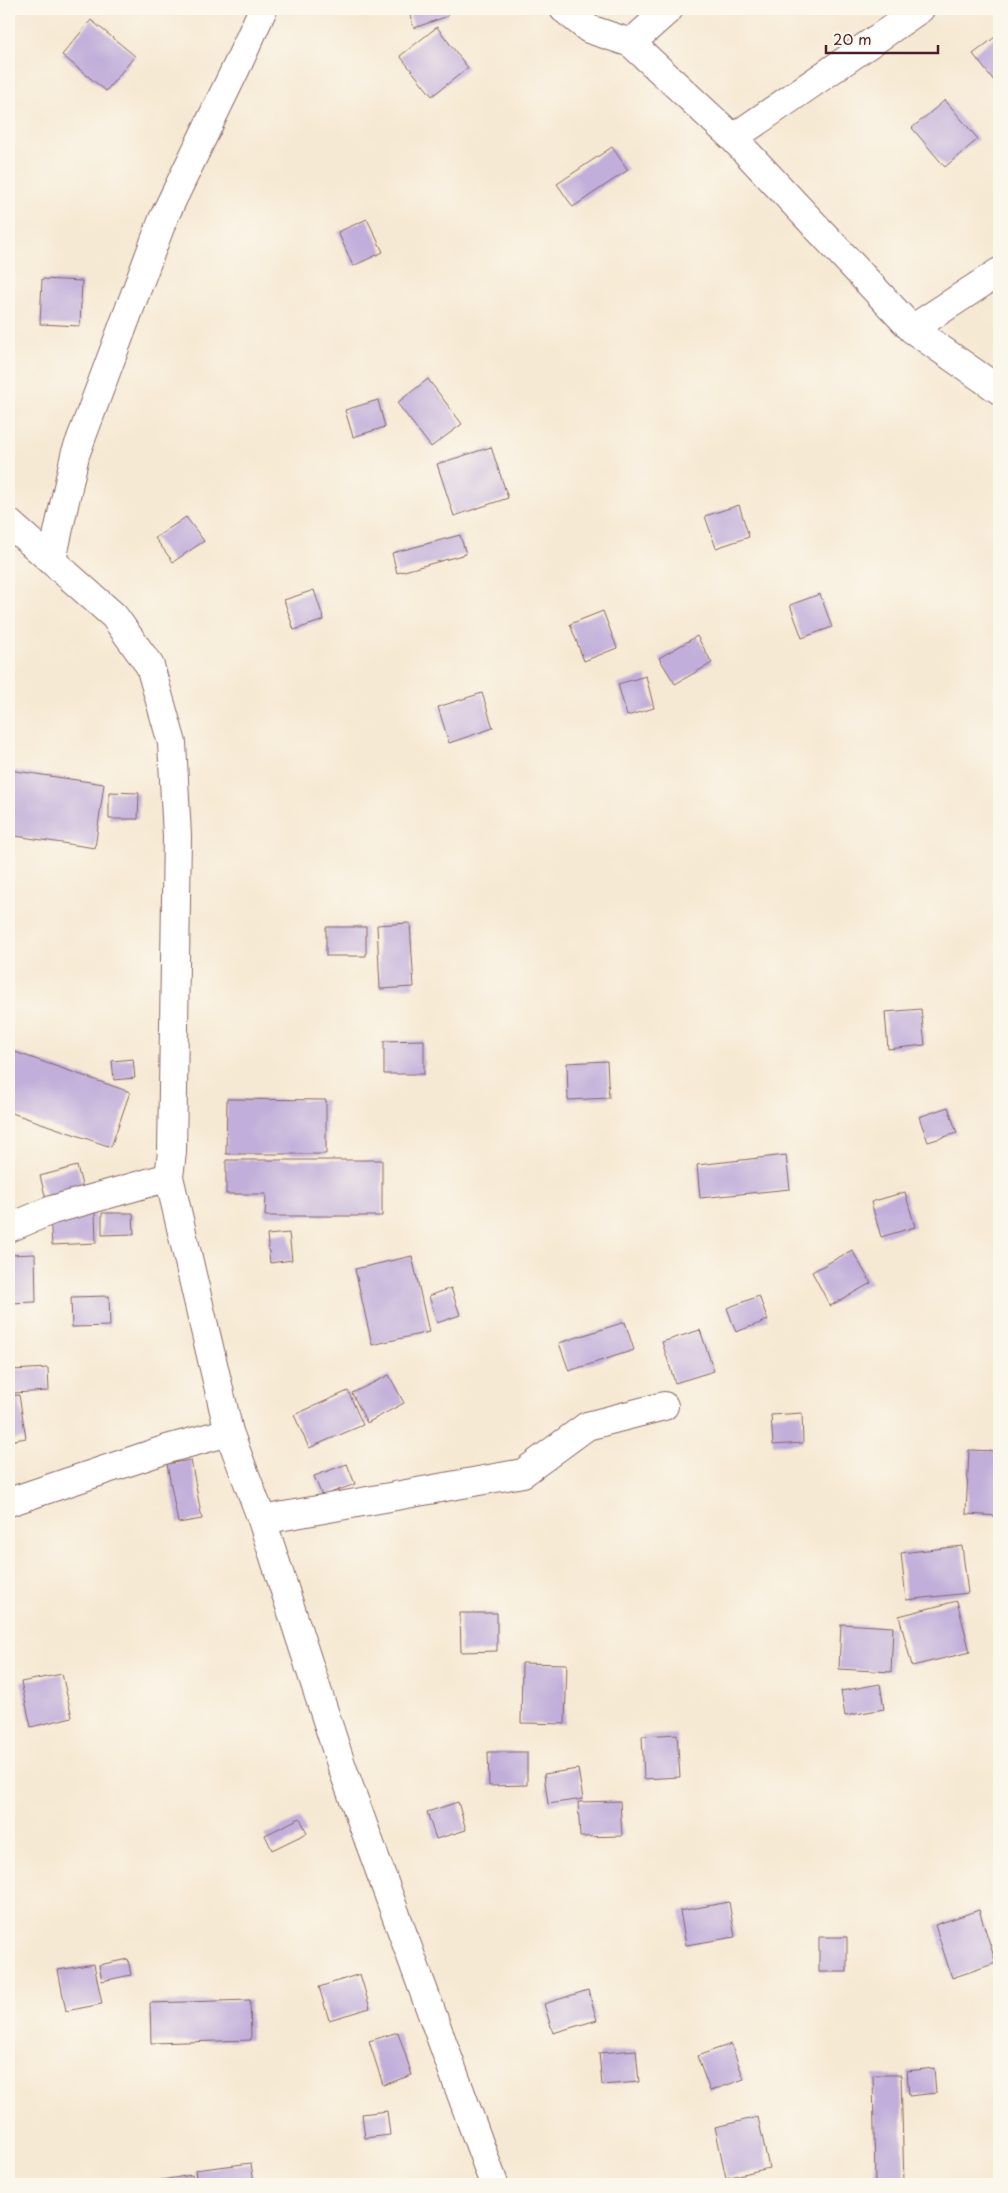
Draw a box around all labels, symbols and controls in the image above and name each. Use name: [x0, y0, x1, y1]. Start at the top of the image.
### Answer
scale bar: [826, 22, 938, 54]
text: 20 m: [833, 27, 872, 50]

